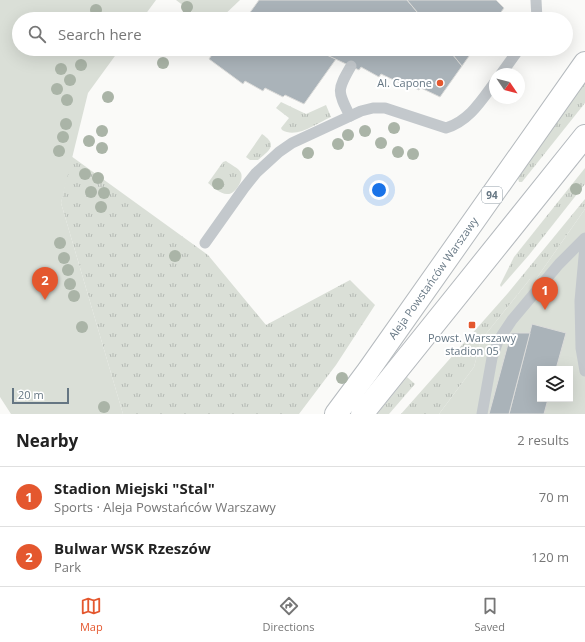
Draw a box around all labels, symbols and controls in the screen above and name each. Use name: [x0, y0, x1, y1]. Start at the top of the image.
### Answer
search box: [12, 12, 573, 56]
icon: search: [26, 23, 48, 45]
text: Search here: [58, 24, 142, 44]
north arrow: [489, 68, 525, 104]
place label: Al. Capone: [377, 75, 432, 90]
marker: Al. Capone: [435, 78, 445, 88]
your location: [369, 180, 389, 200]
road number: 94: [482, 187, 502, 203]
street label: Aleja Powstańców Warszawy: [385, 214, 481, 342]
pin: 2: [32, 267, 58, 300]
pin: 1: [532, 277, 558, 310]
marker: Powst. Warszawy stadion 05: [467, 320, 477, 330]
place label: Powst. Warszawy stadion 05: [428, 330, 516, 358]
map controls: [537, 366, 573, 402]
button: layers: [537, 366, 573, 402]
scale bar: [12, 386, 69, 405]
text: 20 m: [18, 387, 44, 402]
text: Nearby: [16, 429, 78, 452]
text: 2 results: [517, 431, 569, 449]
text: Stadion Miejski "Stal": [54, 478, 215, 498]
text: 1: [25, 488, 33, 506]
text: 70 m: [539, 488, 569, 506]
text: Sports · Aleja Powstańców Warszawy: [54, 498, 276, 516]
text: Bulwar WSK Rzeszów: [54, 538, 211, 558]
text: 2: [25, 548, 33, 566]
text: 120 m: [531, 548, 569, 566]
text: Park: [54, 558, 81, 576]
tab: Map: [80, 595, 103, 634]
tab: Directions: [263, 595, 315, 634]
tab: Saved: [474, 595, 505, 634]

